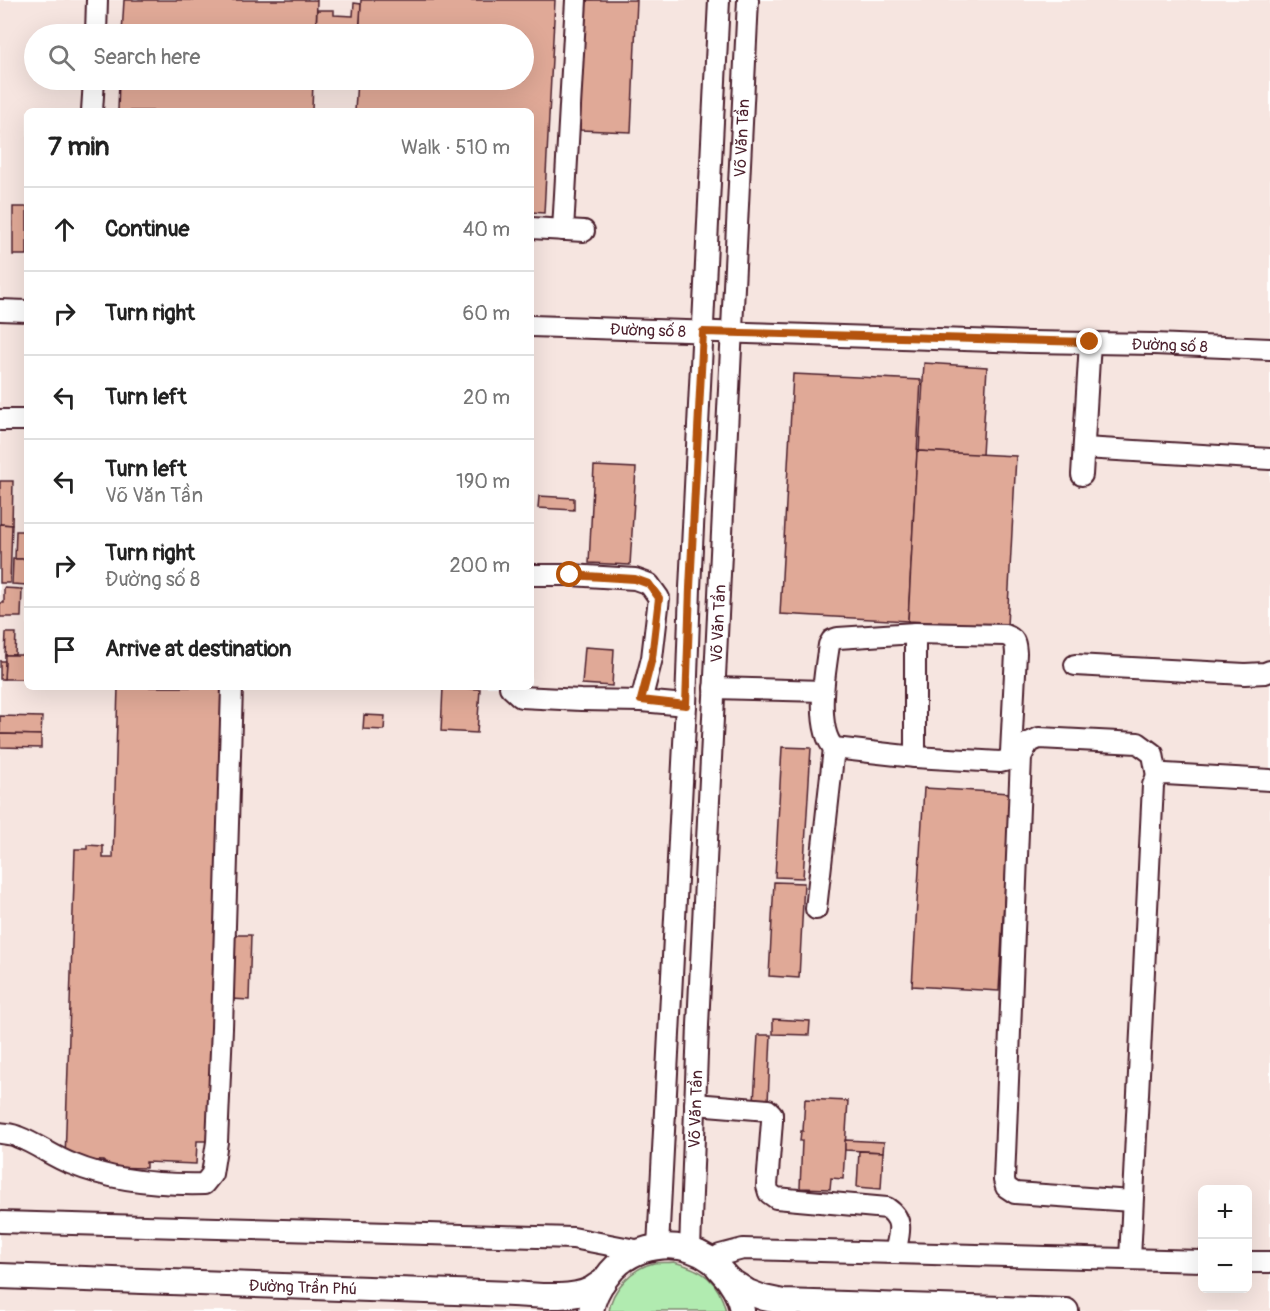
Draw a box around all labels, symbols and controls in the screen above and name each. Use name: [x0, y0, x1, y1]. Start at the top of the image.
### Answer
search box: [24, 24, 534, 90]
icon: search: [45, 41, 78, 74]
text: Search here: [93, 43, 200, 71]
street label: Võ Văn Tần: [730, 99, 754, 178]
text: 7 min: [48, 131, 110, 163]
text: Walk · 510 m: [401, 135, 510, 160]
icon: ahead: [48, 213, 81, 246]
text: Continue: [105, 215, 189, 243]
text: 40 m: [463, 217, 510, 242]
icon: right: [48, 297, 81, 330]
text: Turn right: [105, 299, 195, 327]
text: 60 m: [463, 301, 510, 326]
street label: Đường số 8: [610, 320, 686, 342]
route end: [1076, 328, 1102, 354]
street label: Đường số 8: [1131, 335, 1208, 357]
icon: left: [48, 381, 81, 414]
text: Turn left: [105, 383, 187, 411]
text: 20 m: [463, 385, 510, 410]
text: Turn left: [105, 455, 187, 483]
icon: left: [48, 465, 81, 498]
text: 190 m: [456, 469, 510, 494]
text: Võ Văn Tần: [105, 483, 203, 508]
text: Turn right: [105, 539, 195, 567]
icon: right: [48, 549, 81, 582]
text: 200 m: [449, 553, 510, 578]
route start: [556, 561, 582, 587]
text: Đường số 8: [105, 567, 200, 592]
street label: Võ Văn Tần: [707, 584, 730, 663]
icon: arrive: [48, 633, 81, 666]
text: Arrive at destination: [105, 635, 291, 663]
street label: Võ Văn Tần: [685, 1070, 707, 1149]
map controls: [1198, 1185, 1252, 1293]
button: +: [1198, 1185, 1252, 1239]
button: −: [1198, 1239, 1252, 1293]
street label: Đường Trần Phú: [248, 1276, 357, 1300]

